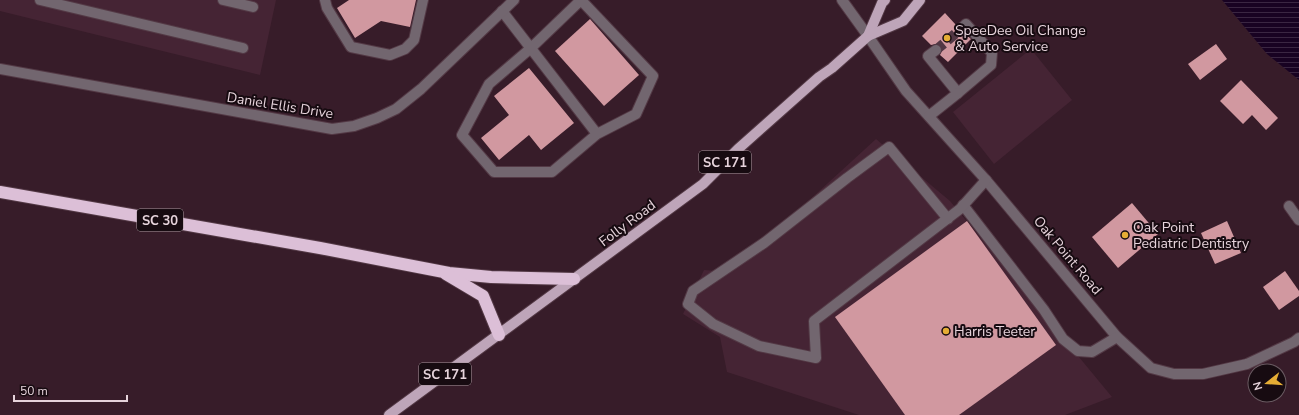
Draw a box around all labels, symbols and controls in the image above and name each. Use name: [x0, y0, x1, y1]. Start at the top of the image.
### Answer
place label: SpeeDee Oil Change & Auto Service: [955, 21, 1086, 56]
marker: SpeeDee Oil Change & Auto Service: [942, 33, 952, 43]
street label: Daniel Ellis Drive: [225, 88, 334, 123]
road number: SC 171: [699, 151, 751, 173]
street label: Folly Road: [595, 196, 660, 251]
road number: SC 30: [137, 209, 183, 231]
street label: Oak Point Road: [1029, 212, 1106, 299]
place label: Oak Point Pediatric Dentistry: [1133, 218, 1250, 253]
marker: Oak Point Pediatric Dentistry: [1120, 230, 1130, 240]
place label: Harris Teeter: [954, 322, 1035, 341]
marker: Harris Teeter: [941, 326, 951, 336]
road number: SC 171: [419, 363, 471, 385]
north arrow: [1247, 363, 1287, 403]
scale bar: [14, 377, 127, 403]
text: N: [1250, 380, 1266, 392]
text: 50 m: [20, 383, 48, 399]

